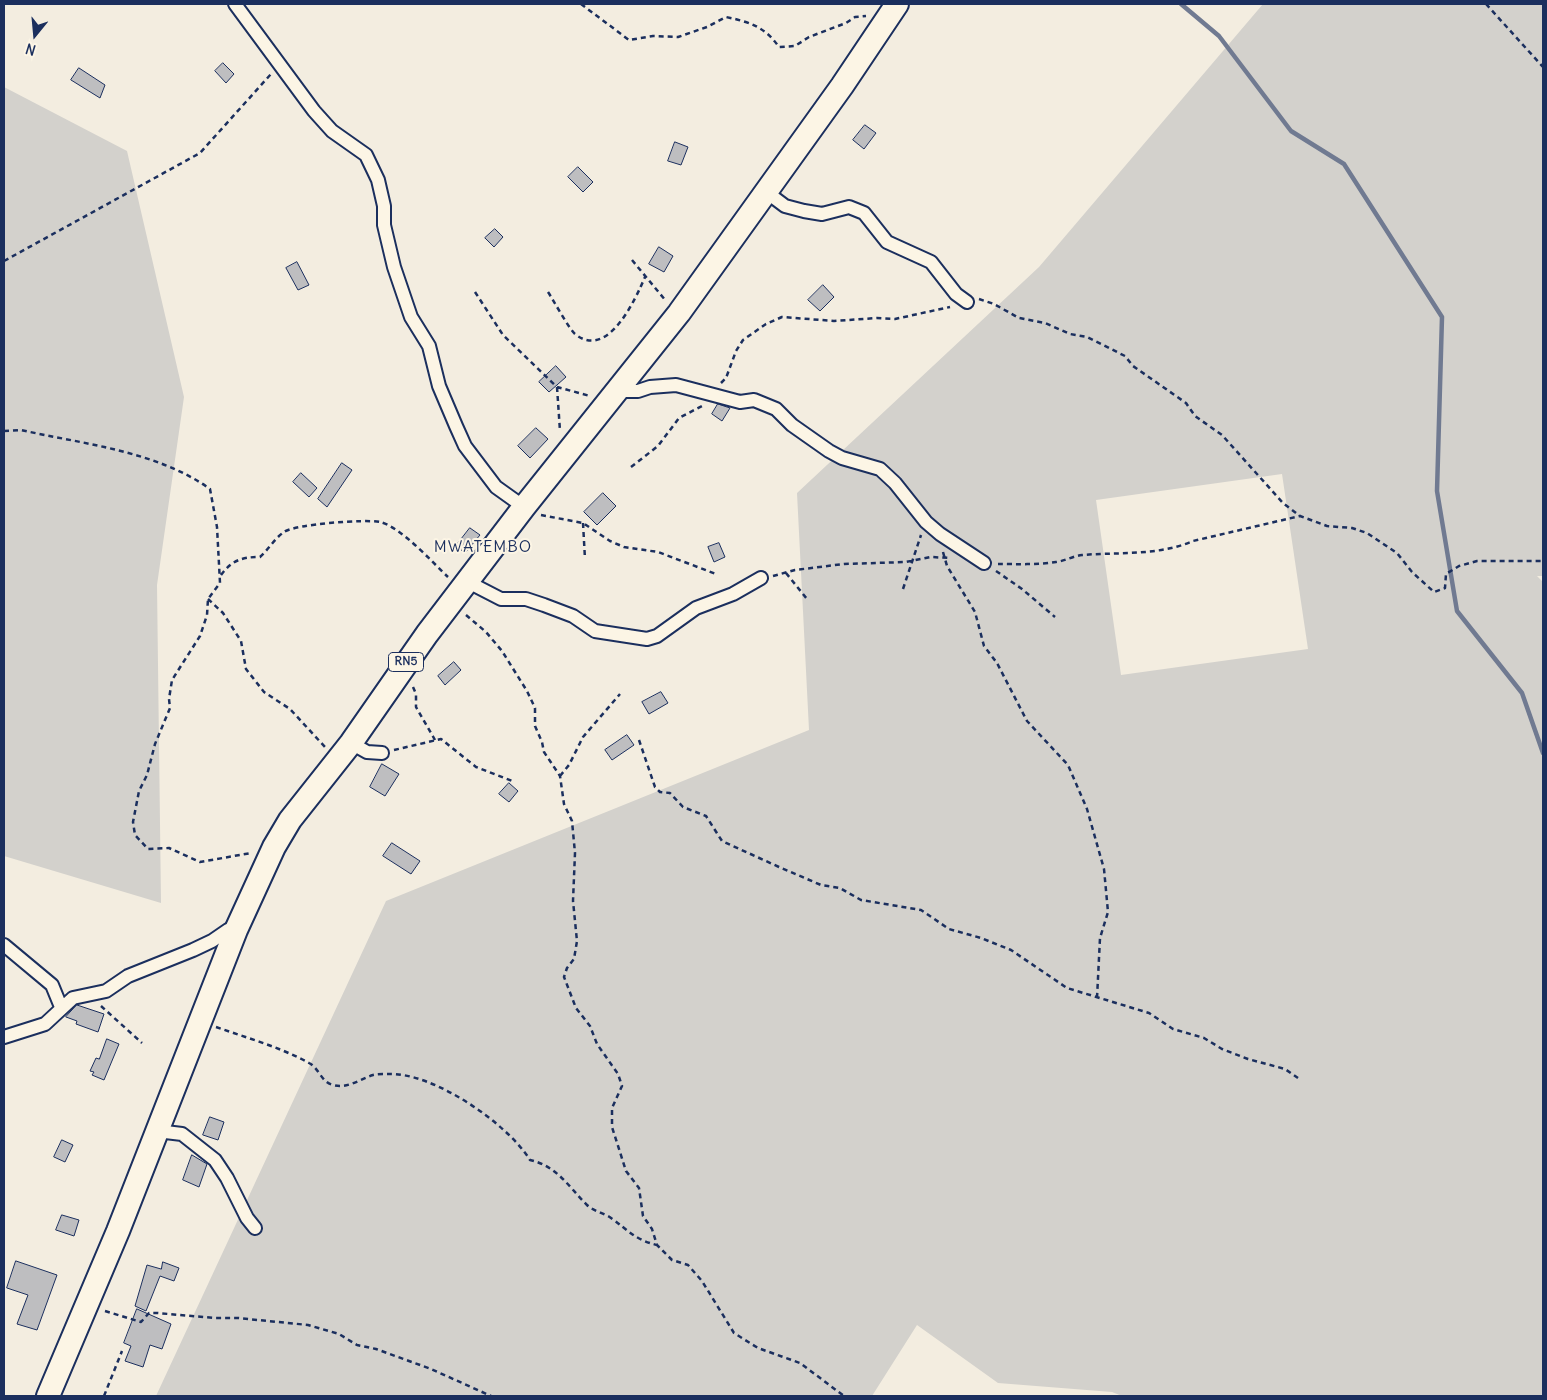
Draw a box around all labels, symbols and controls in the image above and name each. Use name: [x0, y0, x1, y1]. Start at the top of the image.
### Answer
north arrow: [10, 10, 60, 60]
text: N: [23, 39, 38, 59]
district label: MWATEMBO: [433, 537, 533, 557]
road number: RN5: [388, 652, 424, 672]

